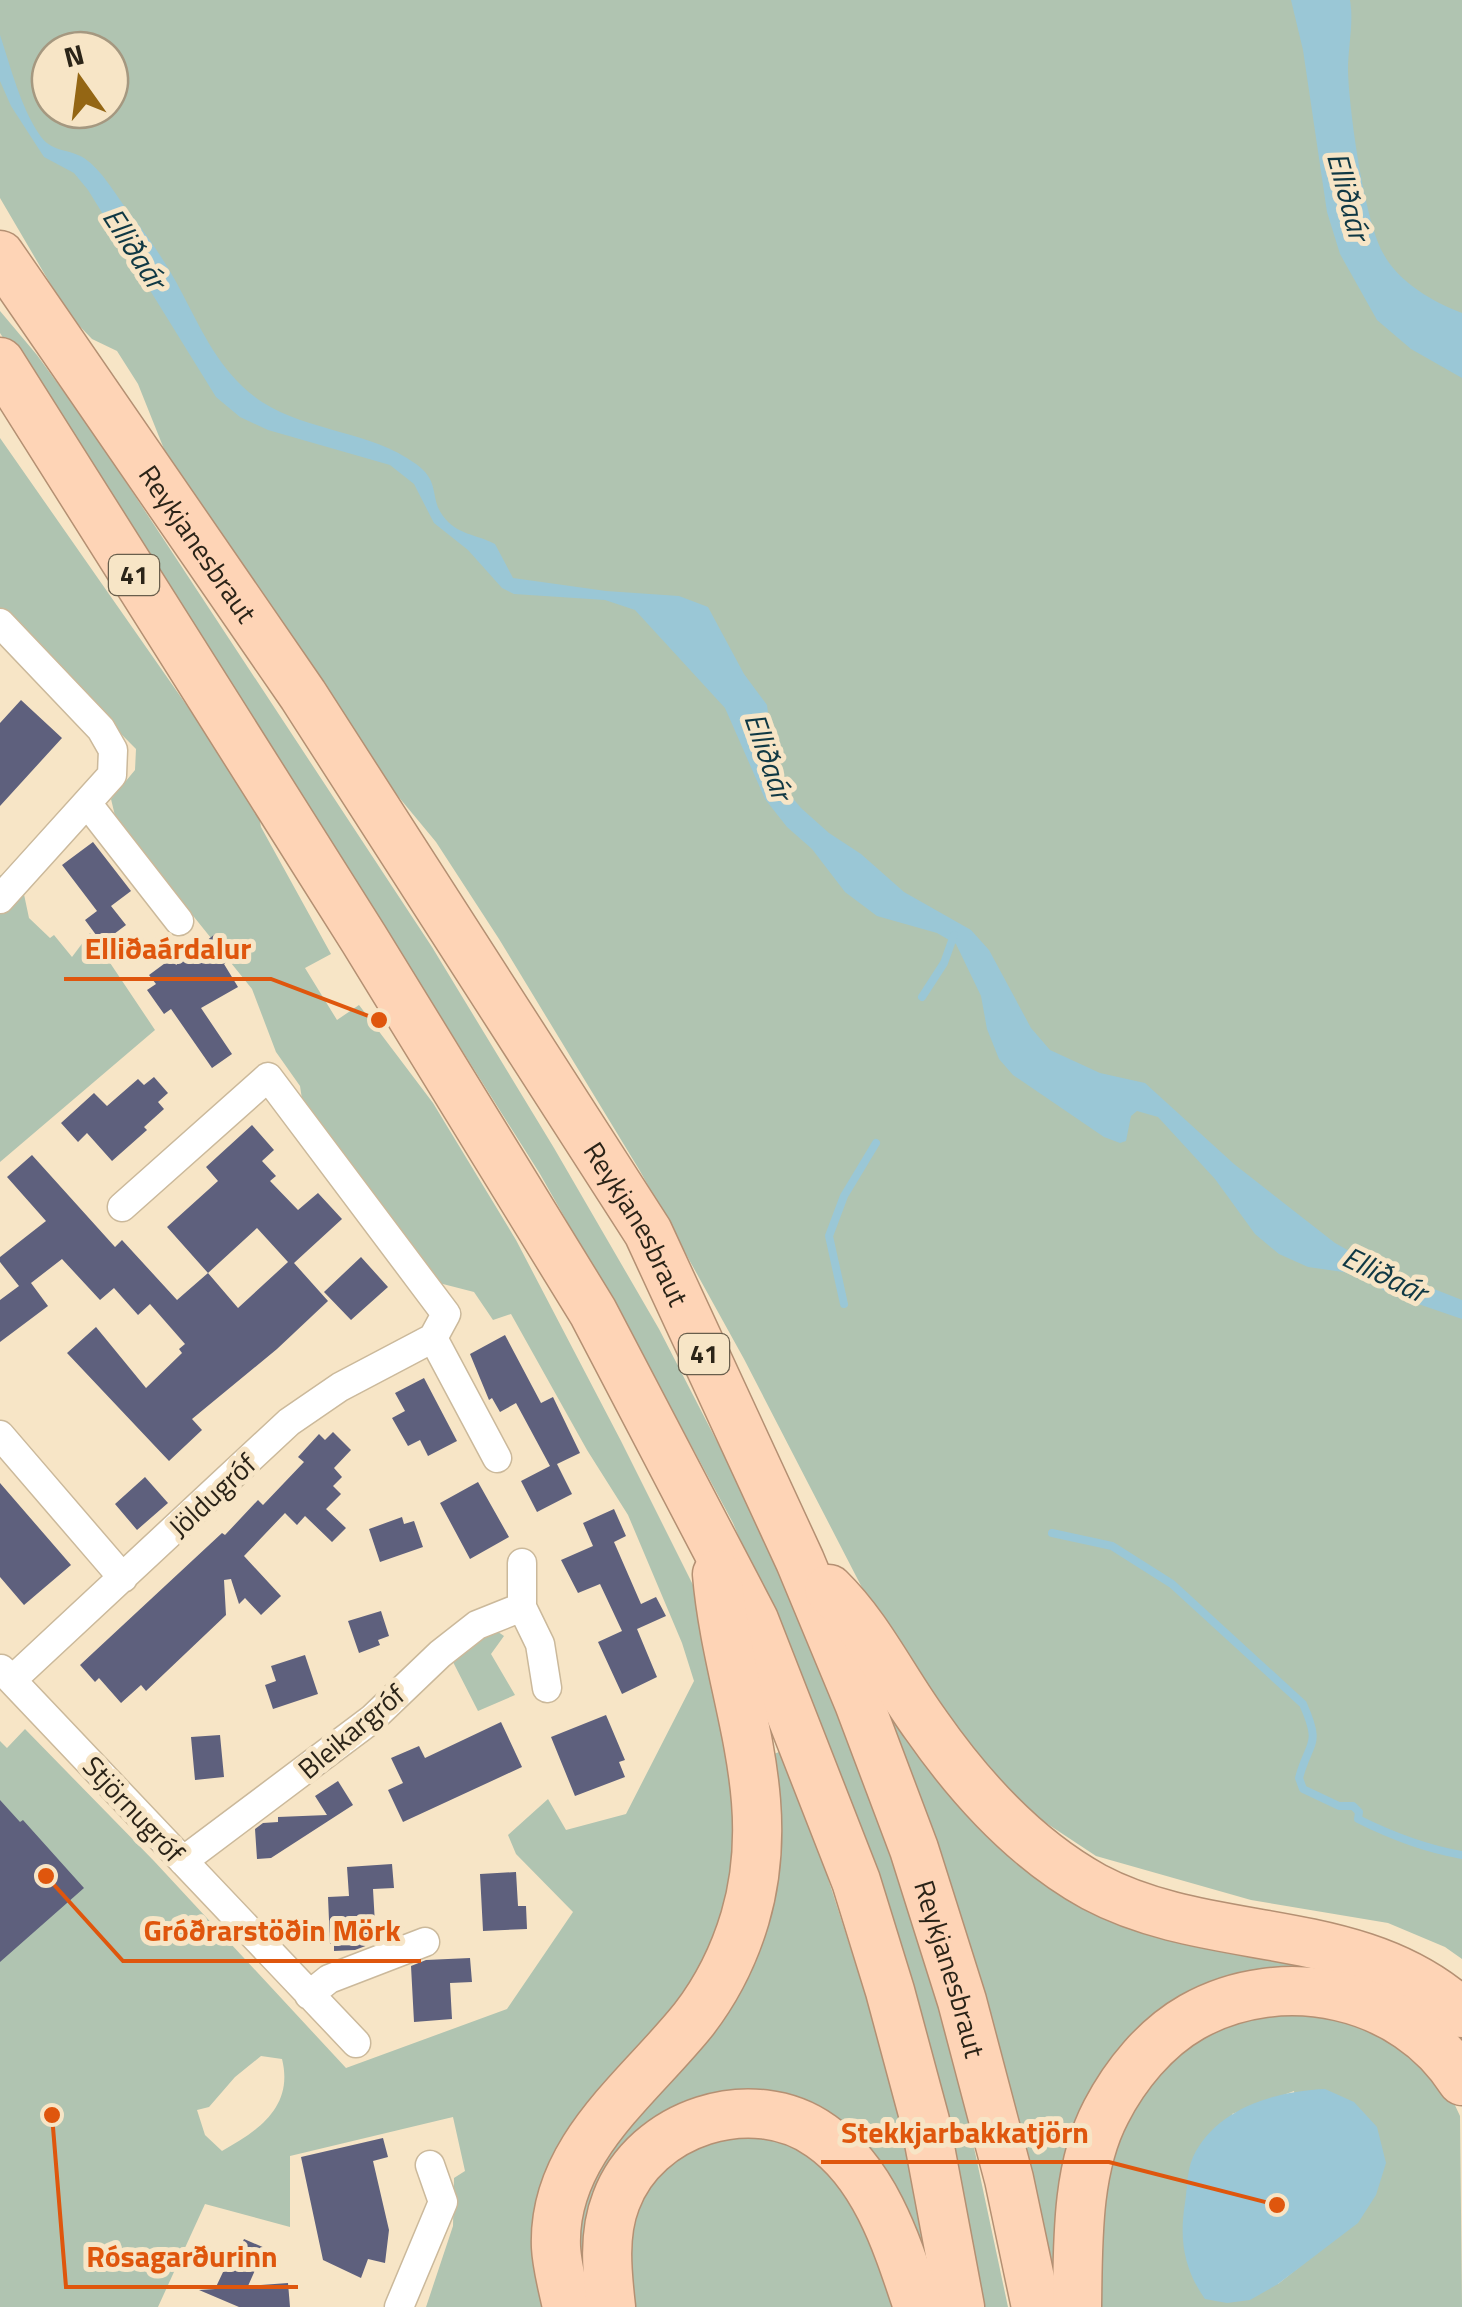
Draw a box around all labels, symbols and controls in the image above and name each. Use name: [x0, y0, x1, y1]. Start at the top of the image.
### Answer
north arrow: [30, 30, 130, 130]
text: N: [59, 32, 88, 78]
water label: Elliðaár: [1315, 147, 1384, 248]
water label: Elliðaár: [91, 198, 180, 301]
street label: Reykjanesbraut: [129, 456, 268, 631]
road number: 41: [109, 555, 159, 595]
water label: Elliðaár: [733, 706, 806, 809]
callout: Elliðaárdalur: [64, 919, 271, 979]
text: Elliðaárdalur: [84, 925, 252, 971]
street label: Reykjanesbraut: [574, 1133, 701, 1313]
water label: Elliðaár: [1335, 1234, 1438, 1316]
road number: 41: [679, 1334, 729, 1374]
street label: Jöldugróf: [158, 1442, 266, 1547]
street label: Bleikargróf: [288, 1673, 415, 1789]
street label: Stjörnugróf: [73, 1746, 196, 1873]
street label: Reykjanesbraut: [904, 1875, 998, 2062]
callout: Gróðrarstöðin Mörk: [123, 1901, 421, 1961]
text: Gróðrarstöðin Mörk: [143, 1907, 401, 1953]
callout: Stekkjarbakkatjörn: [821, 2102, 1109, 2162]
text: Stekkjarbakkatjörn: [841, 2109, 1089, 2155]
callout: Rósagarðurinn: [66, 2227, 298, 2287]
text: Rósagarðurinn: [86, 2233, 278, 2279]

